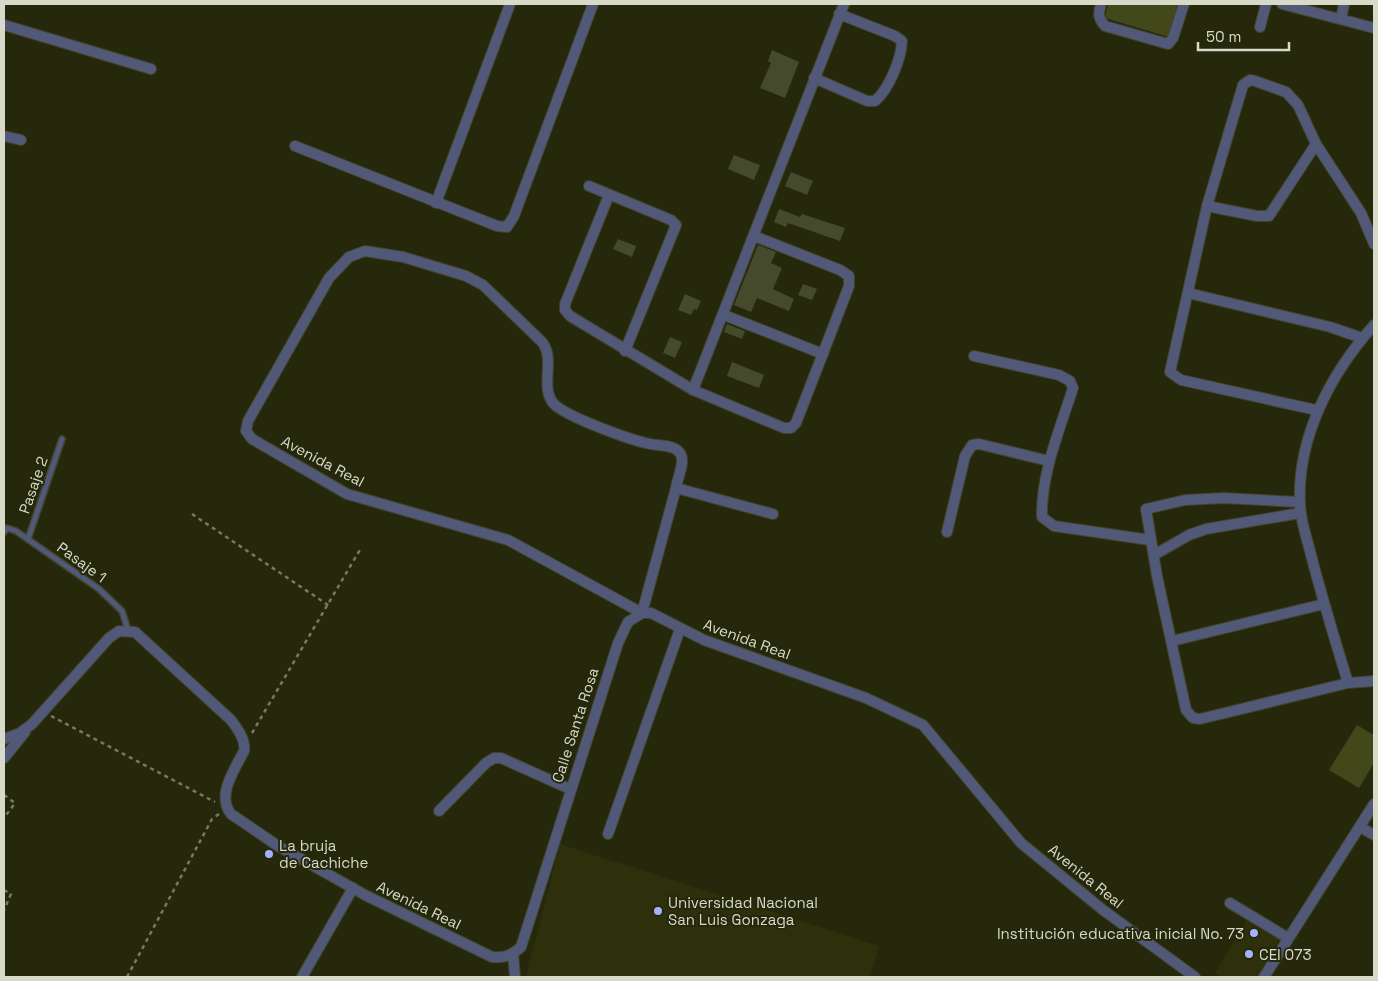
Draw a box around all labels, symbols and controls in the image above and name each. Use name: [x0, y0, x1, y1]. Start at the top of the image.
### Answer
scale bar: [1198, 20, 1289, 52]
text: 50 m: [1206, 27, 1241, 46]
street label: Avenida Real: [278, 431, 368, 491]
street label: Pasaje 2: [14, 454, 52, 516]
street label: Pasaje 1: [54, 538, 110, 586]
street label: Avenida Real: [701, 614, 793, 664]
street label: Calle Santa Rosa: [547, 665, 603, 785]
place label: La bruja de Cachiche: [279, 836, 368, 872]
street label: Avenida Real: [1044, 840, 1128, 912]
marker: La bruja de Cachiche: [263, 848, 275, 860]
street label: Avenida Real: [374, 876, 464, 934]
place label: Universidad Nacional San Luis Gonzaga: [668, 893, 818, 929]
marker: Universidad Nacional San Luis Gonzaga: [652, 905, 664, 917]
place label: Institución educativa inicial No. 73: [997, 924, 1244, 943]
marker: Institución educativa inicial No. 73: [1248, 927, 1260, 939]
place label: CEI 073: [1259, 945, 1311, 964]
marker: CEI 073: [1243, 948, 1255, 960]

